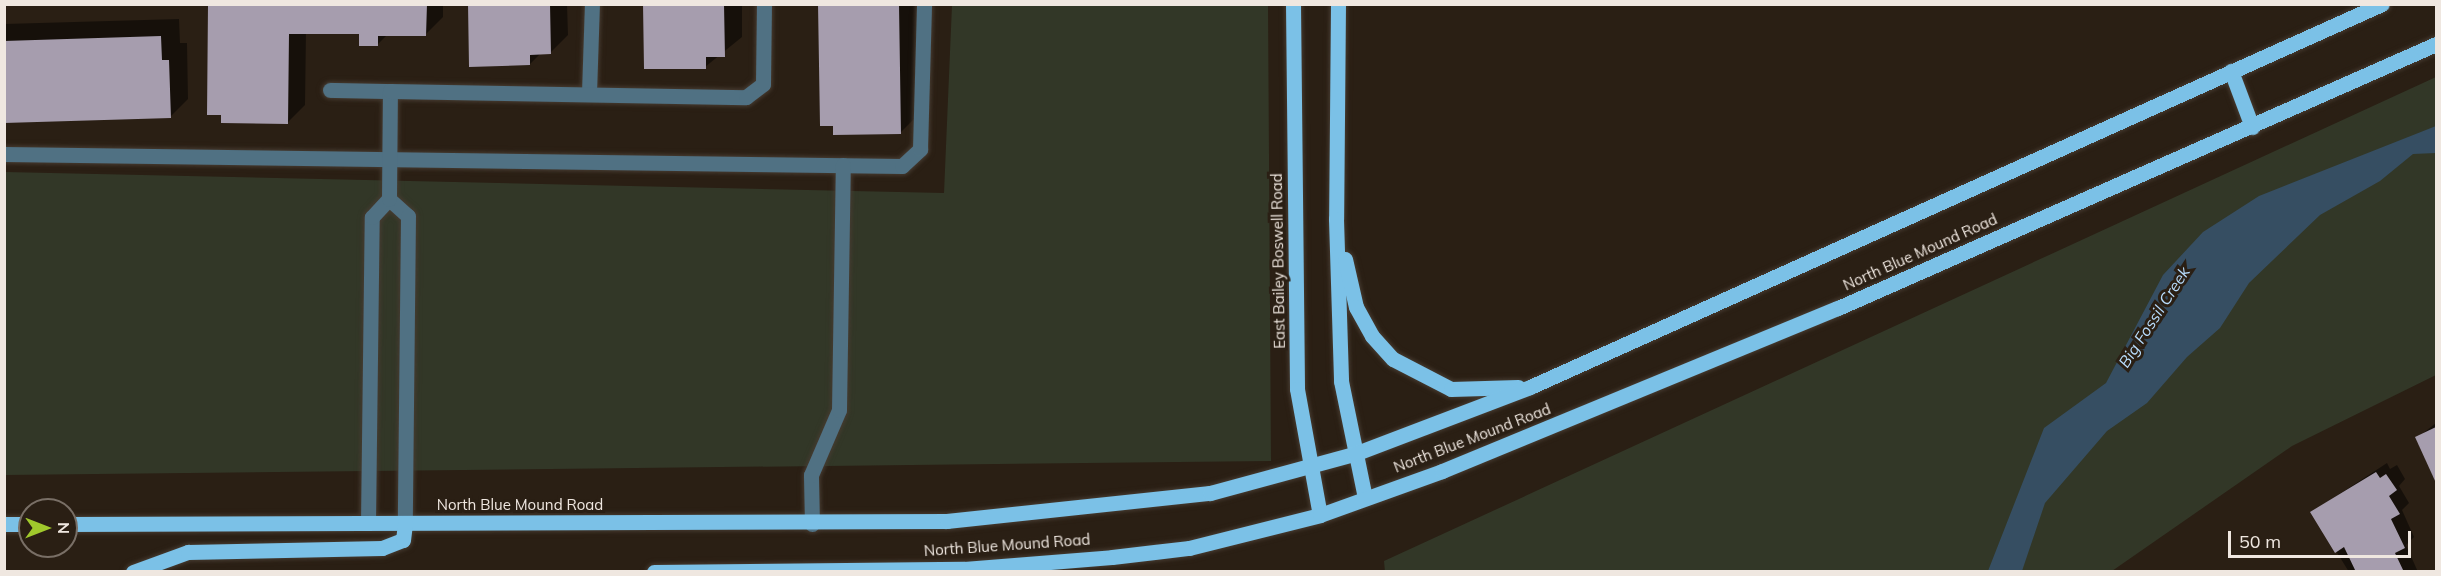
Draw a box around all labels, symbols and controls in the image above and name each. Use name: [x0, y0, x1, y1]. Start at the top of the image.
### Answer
street label: East Bailey Boswell Road: [1267, 173, 1289, 349]
street label: North Blue Mound Road: [1840, 210, 2000, 294]
water label: Big Fossil Creek: [2114, 263, 2194, 371]
street label: North Blue Mound Road: [1391, 400, 1553, 476]
street label: North Blue Mound Road: [437, 496, 603, 514]
north arrow: [18, 498, 78, 558]
scale bar: [2231, 519, 2414, 557]
text: N: [54, 522, 74, 534]
street label: North Blue Mound Road: [923, 530, 1091, 560]
text: 50 m: [2239, 530, 2281, 553]

